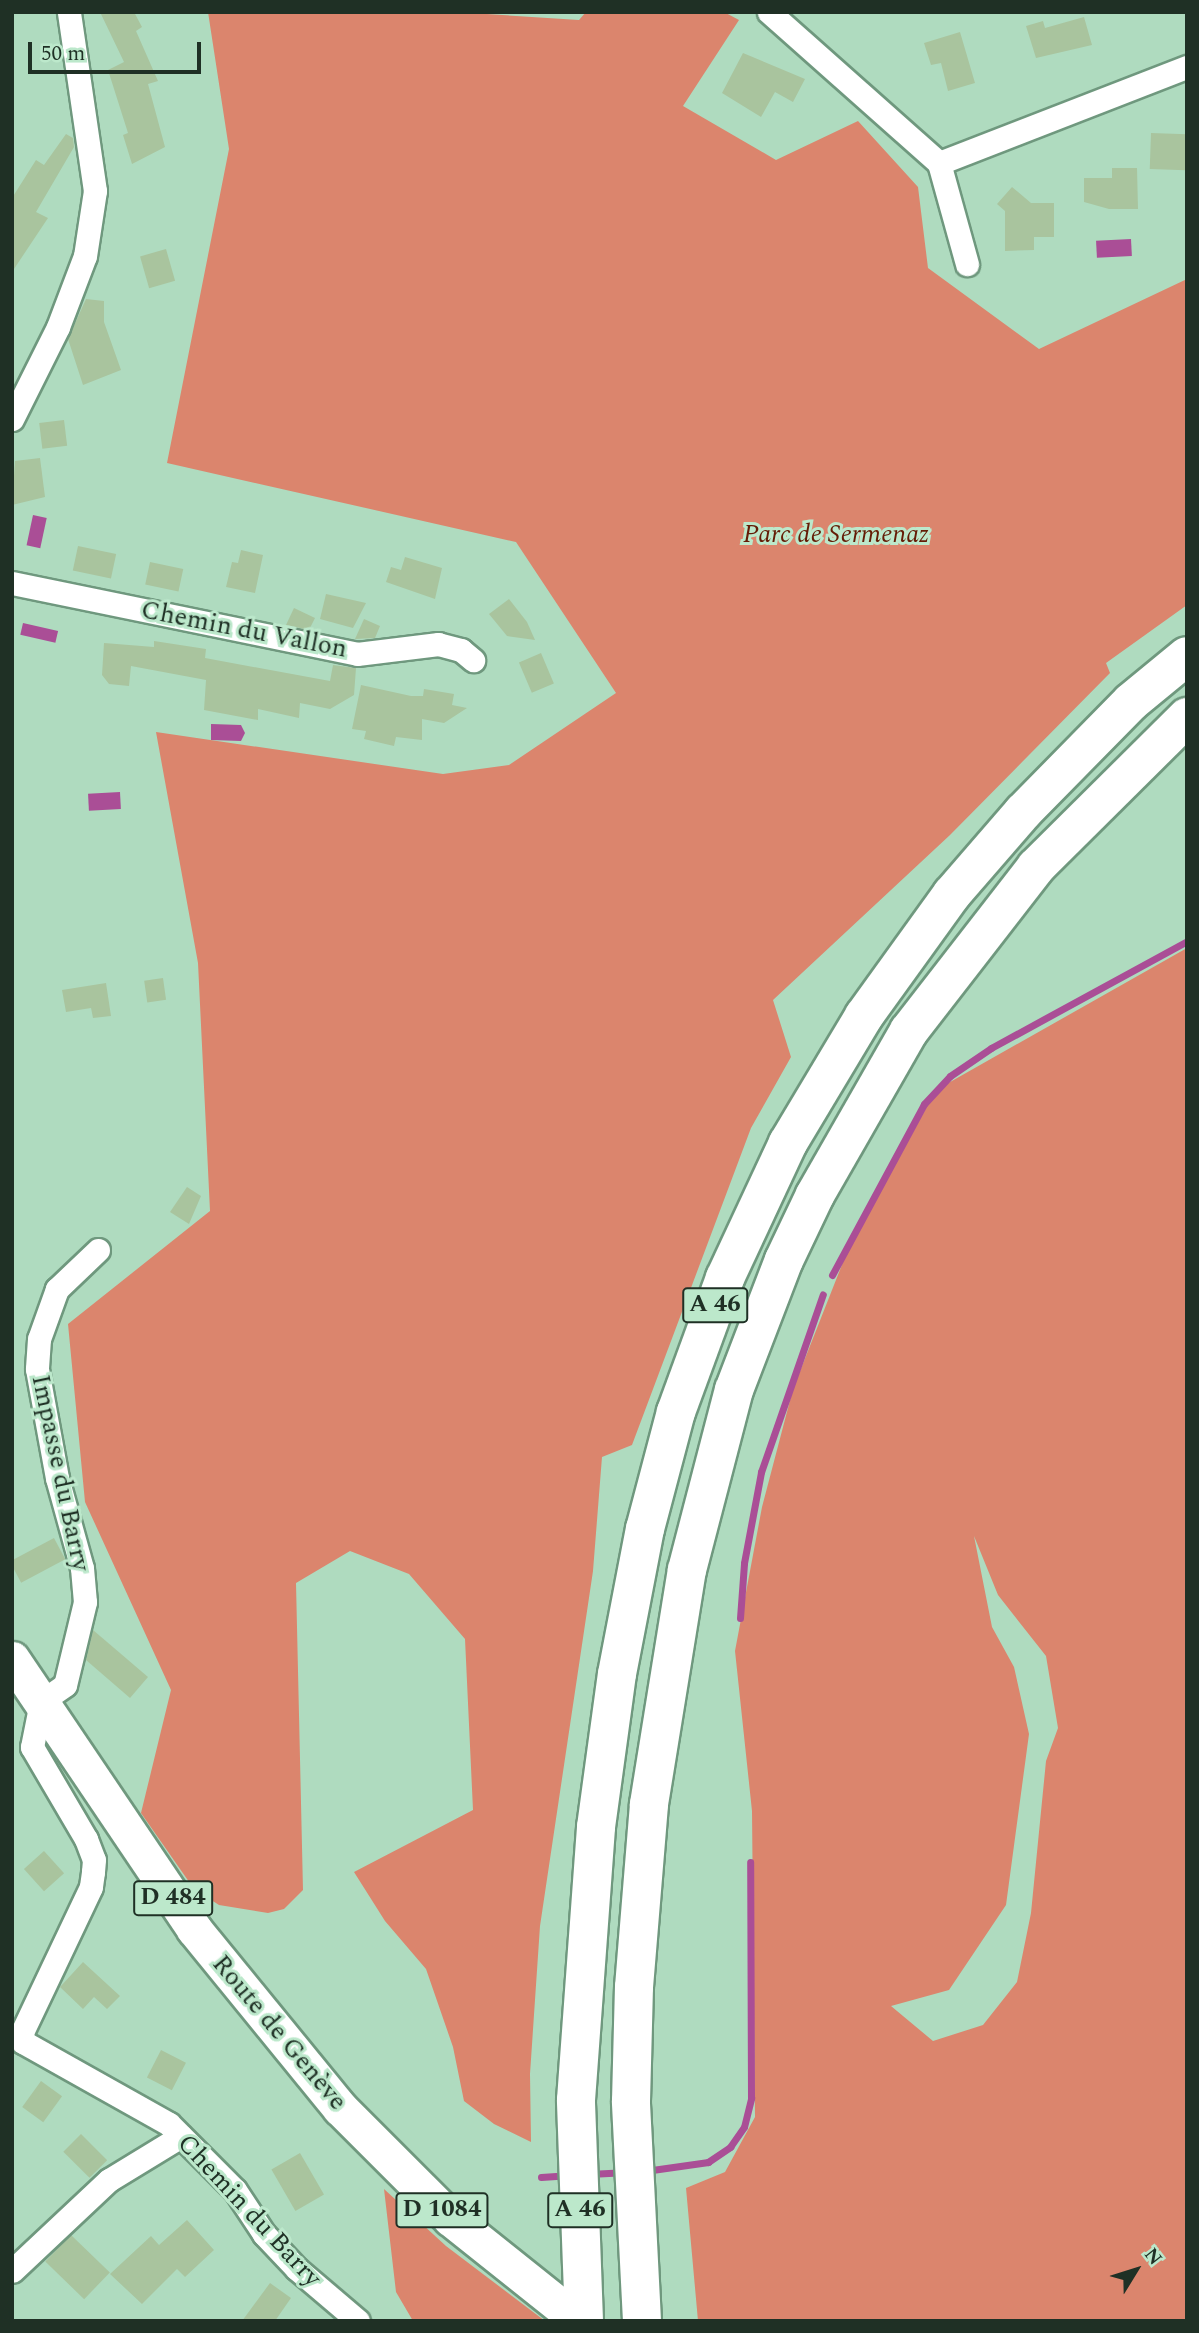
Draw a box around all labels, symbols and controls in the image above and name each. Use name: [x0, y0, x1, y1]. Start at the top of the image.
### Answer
scale bar: [32, 28, 205, 72]
text: 50 m: [41, 38, 85, 70]
park label: Parc de Sermenaz: [743, 519, 929, 551]
street label: Chemin du Vallon: [138, 595, 350, 665]
road number: A 46: [682, 1284, 748, 1325]
street label: Impasse du Barry: [24, 1372, 96, 1574]
road number: D 484: [133, 1878, 213, 1919]
street label: Route de Genève: [205, 1949, 353, 2117]
street label: Chemin du Barry: [170, 2128, 328, 2294]
road number: D 1084: [395, 2190, 489, 2230]
road number: A 46: [547, 2190, 613, 2230]
north arrow: [1101, 2235, 1171, 2305]
text: N: [1137, 2242, 1169, 2272]

